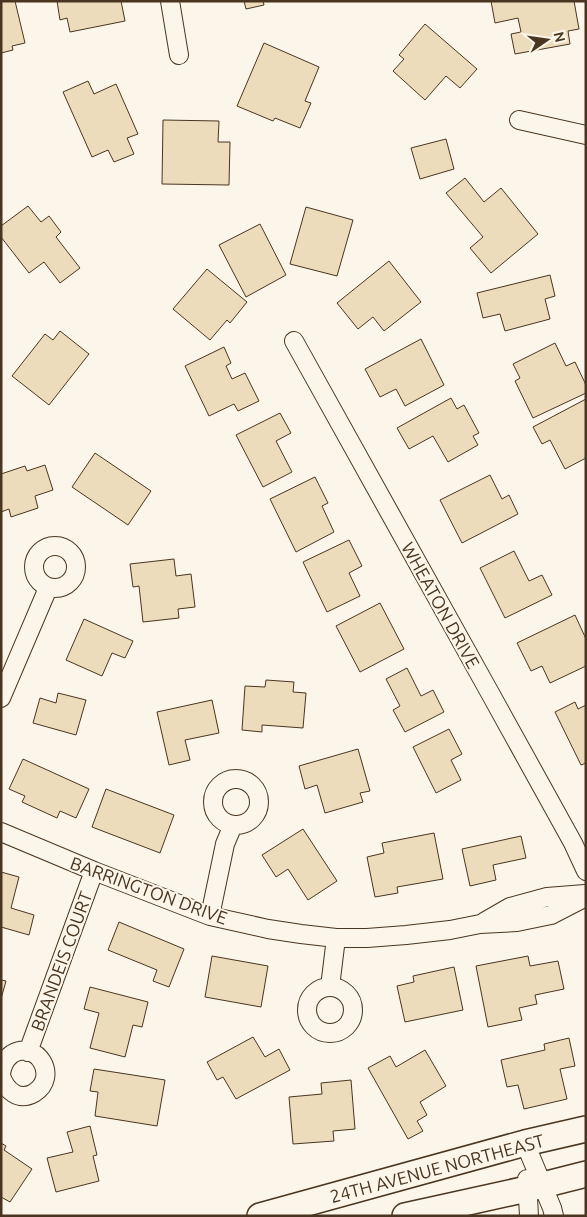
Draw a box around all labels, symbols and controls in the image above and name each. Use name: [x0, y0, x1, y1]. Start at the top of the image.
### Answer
north arrow: [522, 15, 572, 65]
text: N: [551, 30, 569, 44]
street label: WHEATON DRIVE: [398, 538, 484, 672]
street label: BARRINGTON DRIVE: [68, 852, 230, 928]
street label: BRANDEIS COURT: [26, 889, 96, 1033]
street label: 24TH AVENUE NORTHEAST: [328, 1130, 546, 1206]

